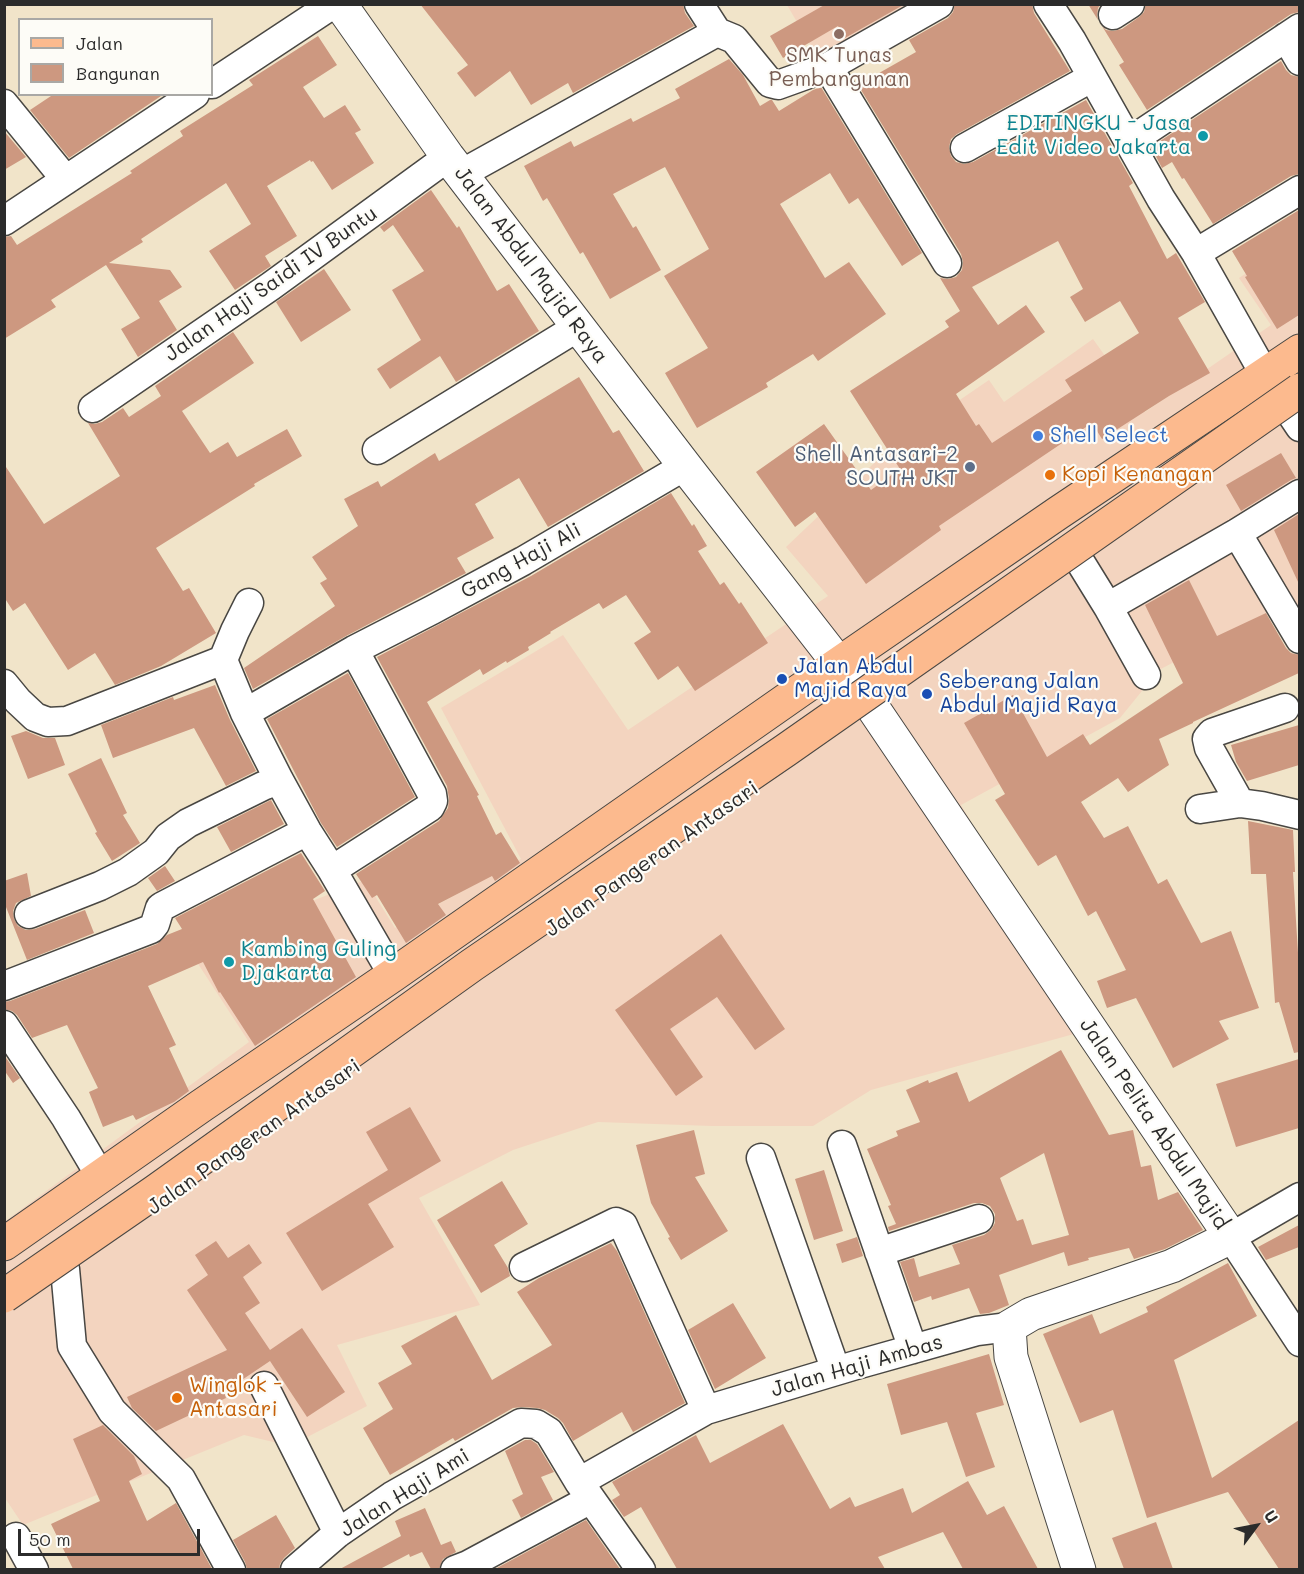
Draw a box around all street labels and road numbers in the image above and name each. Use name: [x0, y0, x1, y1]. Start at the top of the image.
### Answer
street label: Jalan Abdul Majid Raya: [449, 162, 613, 368]
street label: Jalan Haji Saidi IV Buntu: [160, 201, 382, 367]
street label: Gang Haji Ali: [456, 518, 586, 604]
street label: Jalan Pangeran Antasari: [540, 776, 764, 942]
street label: Jalan Pelita Abdul Majid: [1074, 1014, 1234, 1234]
street label: Jalan Pangeran Antasari: [142, 1054, 366, 1220]
street label: Jalan Haji Ambas: [768, 1329, 946, 1403]
street label: Jalan Haji Ami: [336, 1443, 474, 1543]

